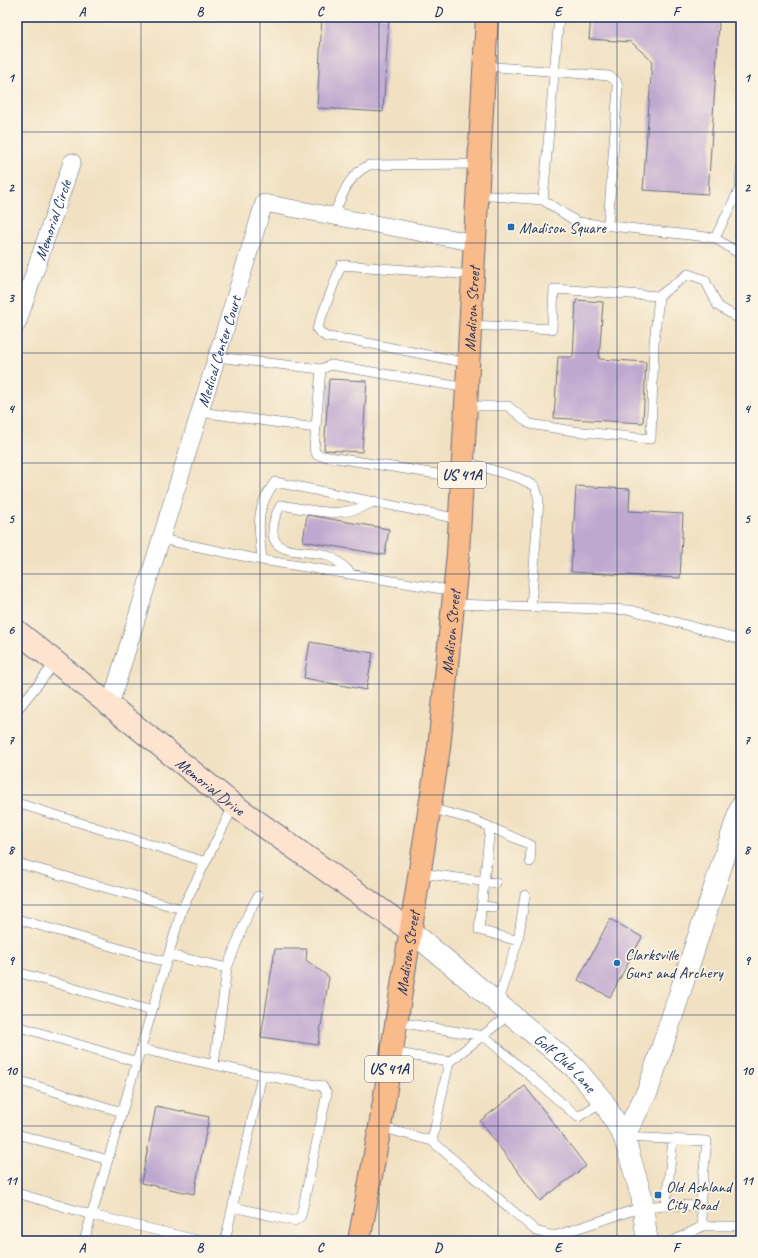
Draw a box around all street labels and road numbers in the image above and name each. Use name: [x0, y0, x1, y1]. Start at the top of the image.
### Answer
street label: Memorial Circle: [30, 176, 77, 263]
street label: Madison Street: [460, 263, 485, 352]
street label: Medical Center Court: [193, 292, 246, 410]
road number: US 41A: [438, 462, 486, 488]
street label: Madison Street: [437, 586, 466, 675]
street label: Memorial Drive: [171, 753, 250, 821]
street label: Madison Street: [392, 907, 425, 997]
street label: Golf Club Lane: [530, 1029, 601, 1098]
road number: US 41A: [365, 1056, 413, 1082]

